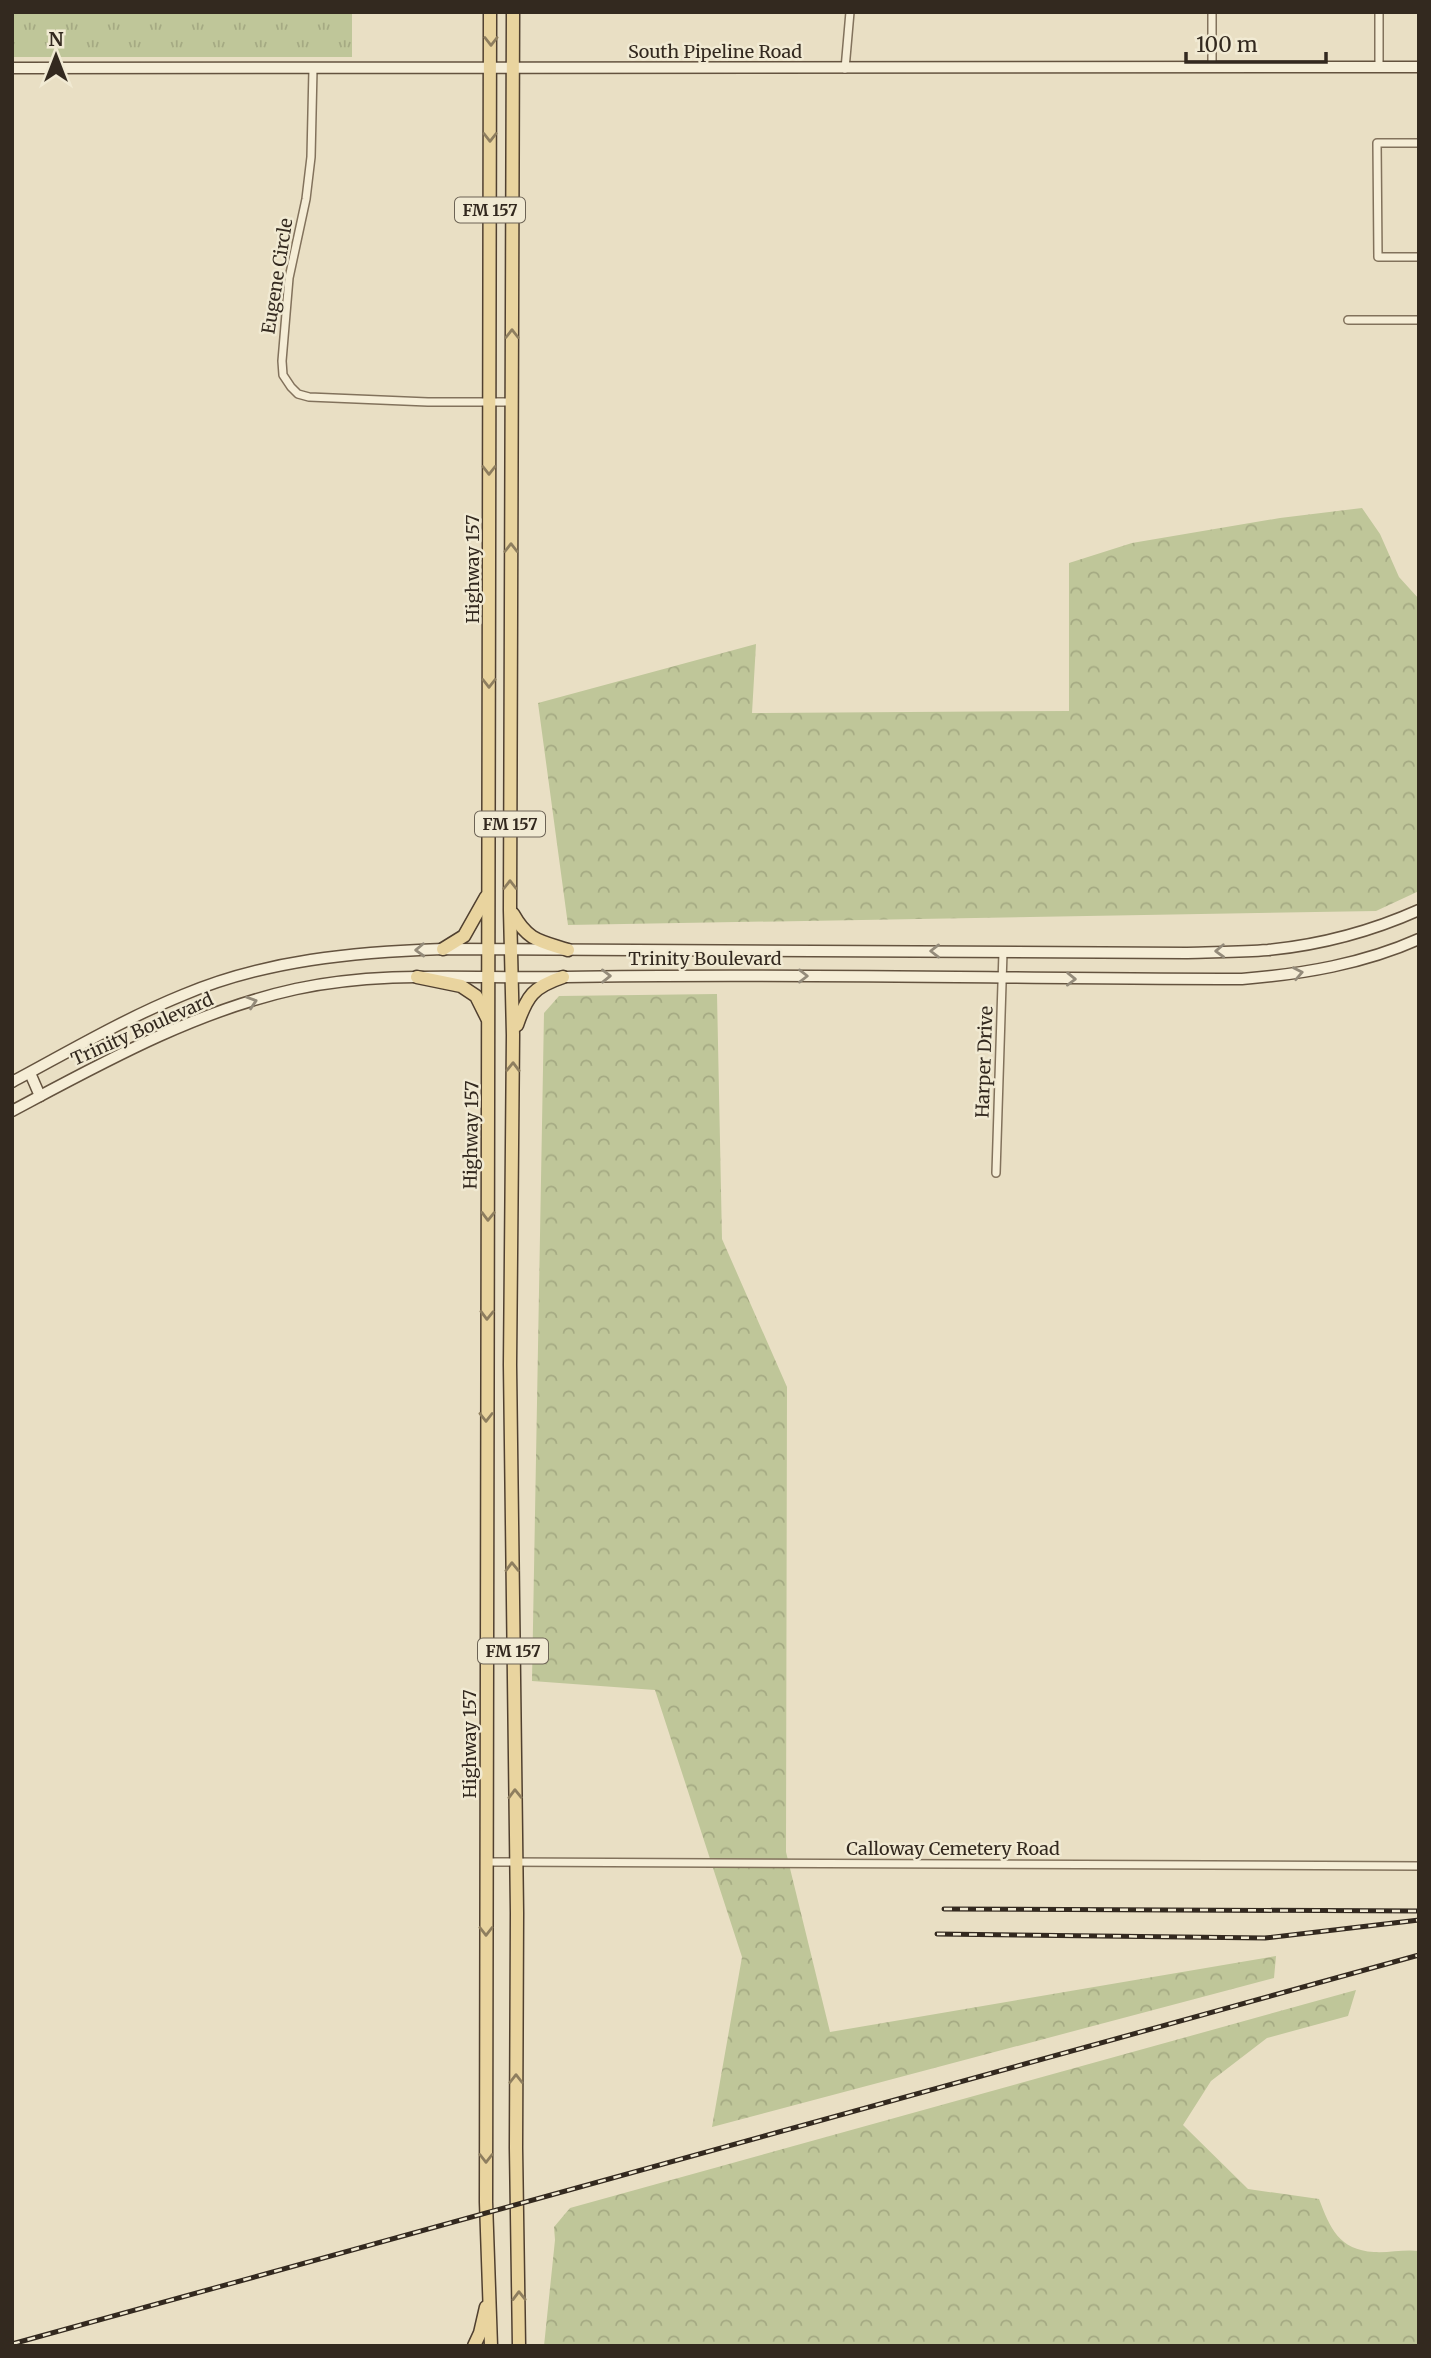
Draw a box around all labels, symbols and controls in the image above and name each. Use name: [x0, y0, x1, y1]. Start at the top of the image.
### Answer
north arrow: [21, 21, 91, 91]
scale bar: [1186, 21, 1326, 65]
text: N: [48, 27, 64, 51]
text: 100 m: [1196, 31, 1258, 58]
one-way arrow: [483, 35, 498, 46]
street label: South Pipeline Road: [628, 40, 802, 63]
one-way arrow: [482, 133, 498, 143]
road number: FM 157: [455, 198, 525, 222]
street label: Eugene Circle: [256, 216, 298, 336]
one-way arrow: [504, 328, 520, 338]
one-way arrow: [481, 465, 497, 476]
street label: Highway 157: [461, 515, 484, 623]
one-way arrow: [503, 542, 519, 552]
one-way arrow: [481, 678, 497, 689]
road number: FM 157: [475, 811, 545, 836]
one-way arrow: [502, 879, 518, 889]
one-way arrow: [415, 942, 425, 958]
one-way arrow: [929, 943, 940, 959]
one-way arrow: [1214, 944, 1225, 959]
street label: Trinity Boulevard: [628, 947, 782, 970]
one-way arrow: [1292, 967, 1304, 982]
one-way arrow: [798, 968, 808, 984]
one-way arrow: [601, 969, 612, 984]
one-way arrow: [1066, 971, 1077, 987]
street label: Trinity Boulevard: [67, 987, 217, 1071]
one-way arrow: [246, 996, 258, 1010]
street label: Harper Drive: [971, 1006, 997, 1118]
one-way arrow: [505, 1062, 521, 1072]
street label: Highway 157: [459, 1080, 483, 1190]
one-way arrow: [480, 1211, 496, 1222]
one-way arrow: [479, 1310, 495, 1320]
one-way arrow: [478, 1412, 494, 1423]
one-way arrow: [504, 1561, 520, 1572]
road number: FM 157: [478, 1638, 548, 1664]
street label: Highway 157: [458, 1690, 481, 1798]
one-way arrow: [507, 1789, 523, 1799]
street label: Calloway Cemetery Road: [846, 1837, 1060, 1860]
one-way arrow: [478, 1926, 494, 1936]
one-way arrow: [508, 2074, 524, 2084]
one-way arrow: [478, 2153, 494, 2164]
one-way arrow: [511, 2291, 526, 2302]

